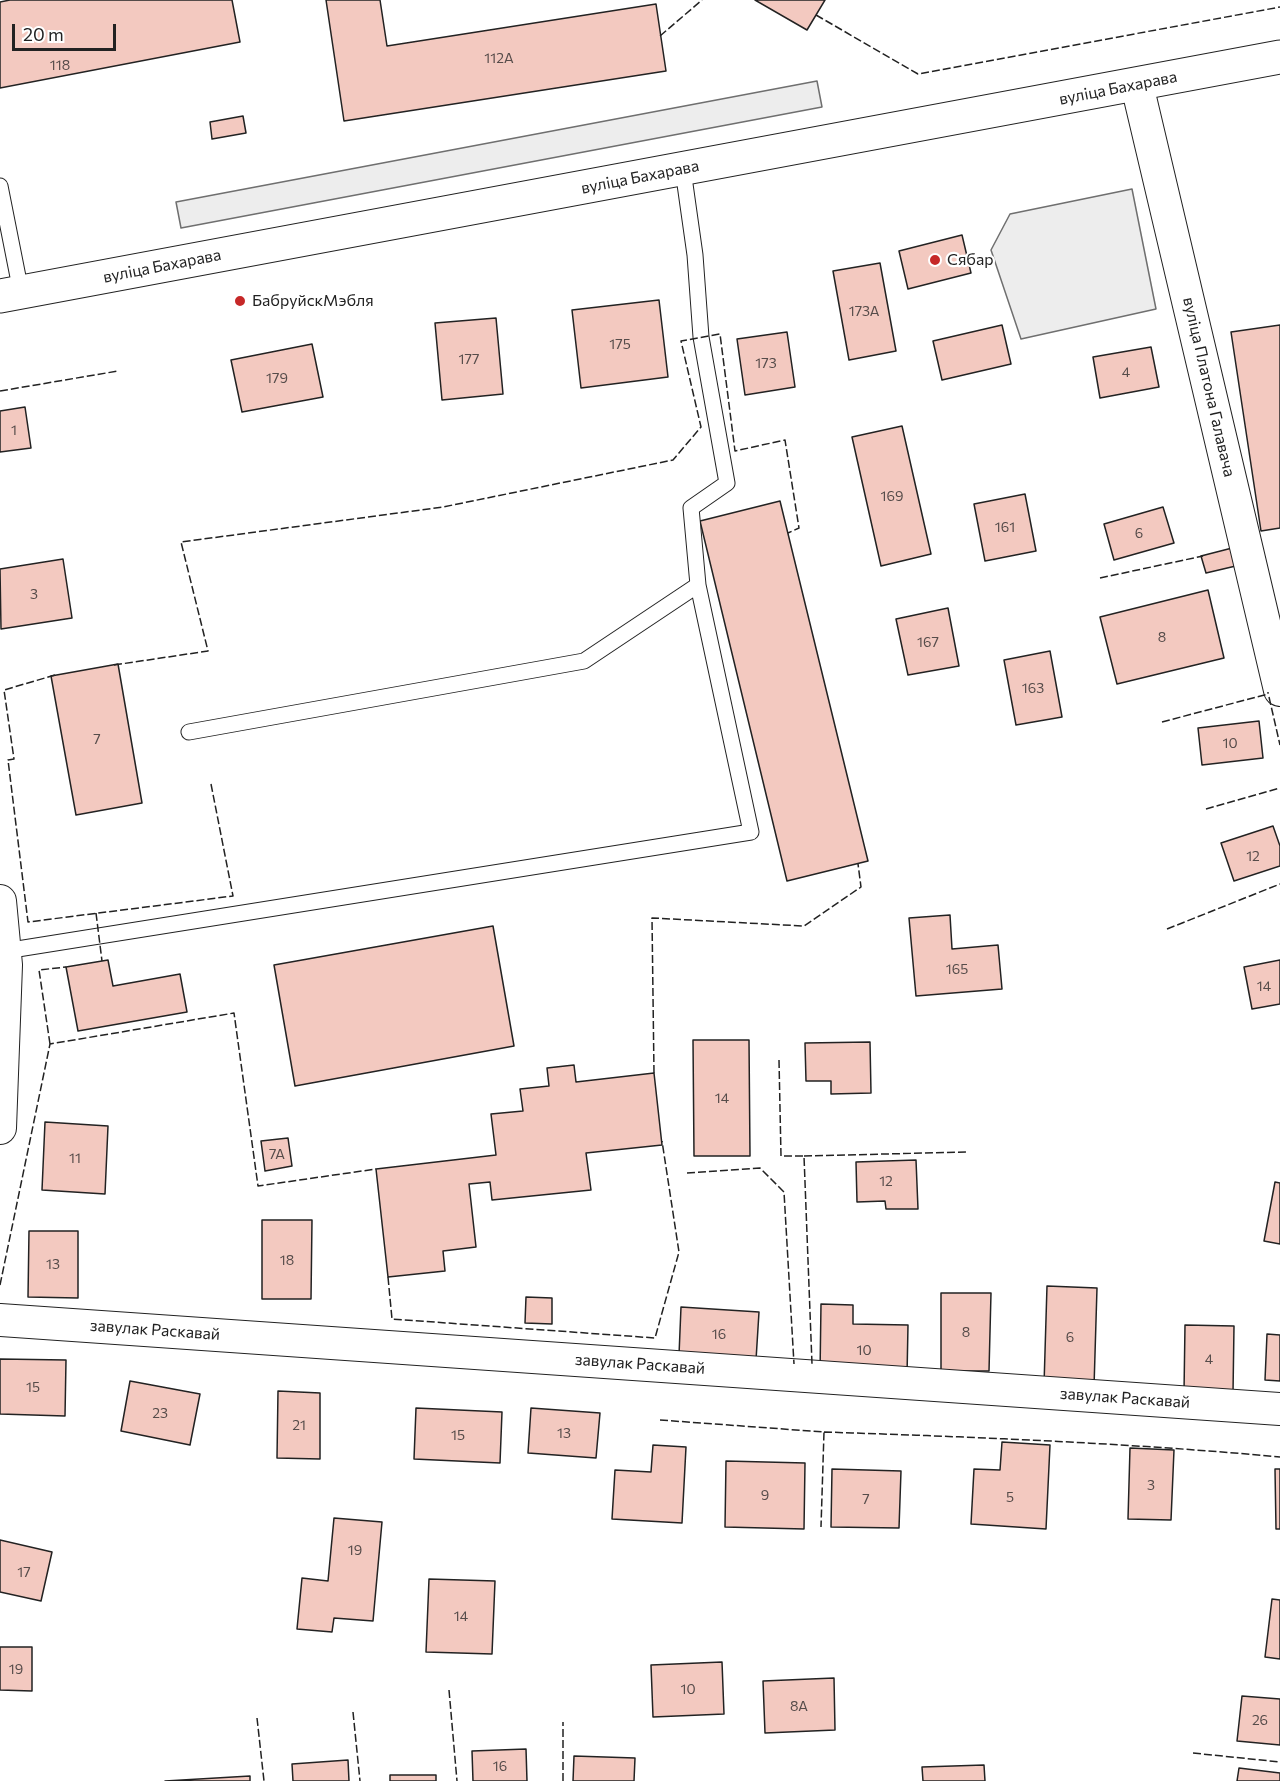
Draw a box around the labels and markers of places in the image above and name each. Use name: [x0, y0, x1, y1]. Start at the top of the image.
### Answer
place label: Сябар: [947, 250, 994, 270]
marker: Сябар: [928, 253, 942, 267]
place label: БабруйскМэбля: [252, 291, 374, 311]
marker: БабруйскМэбля: [233, 294, 247, 308]

